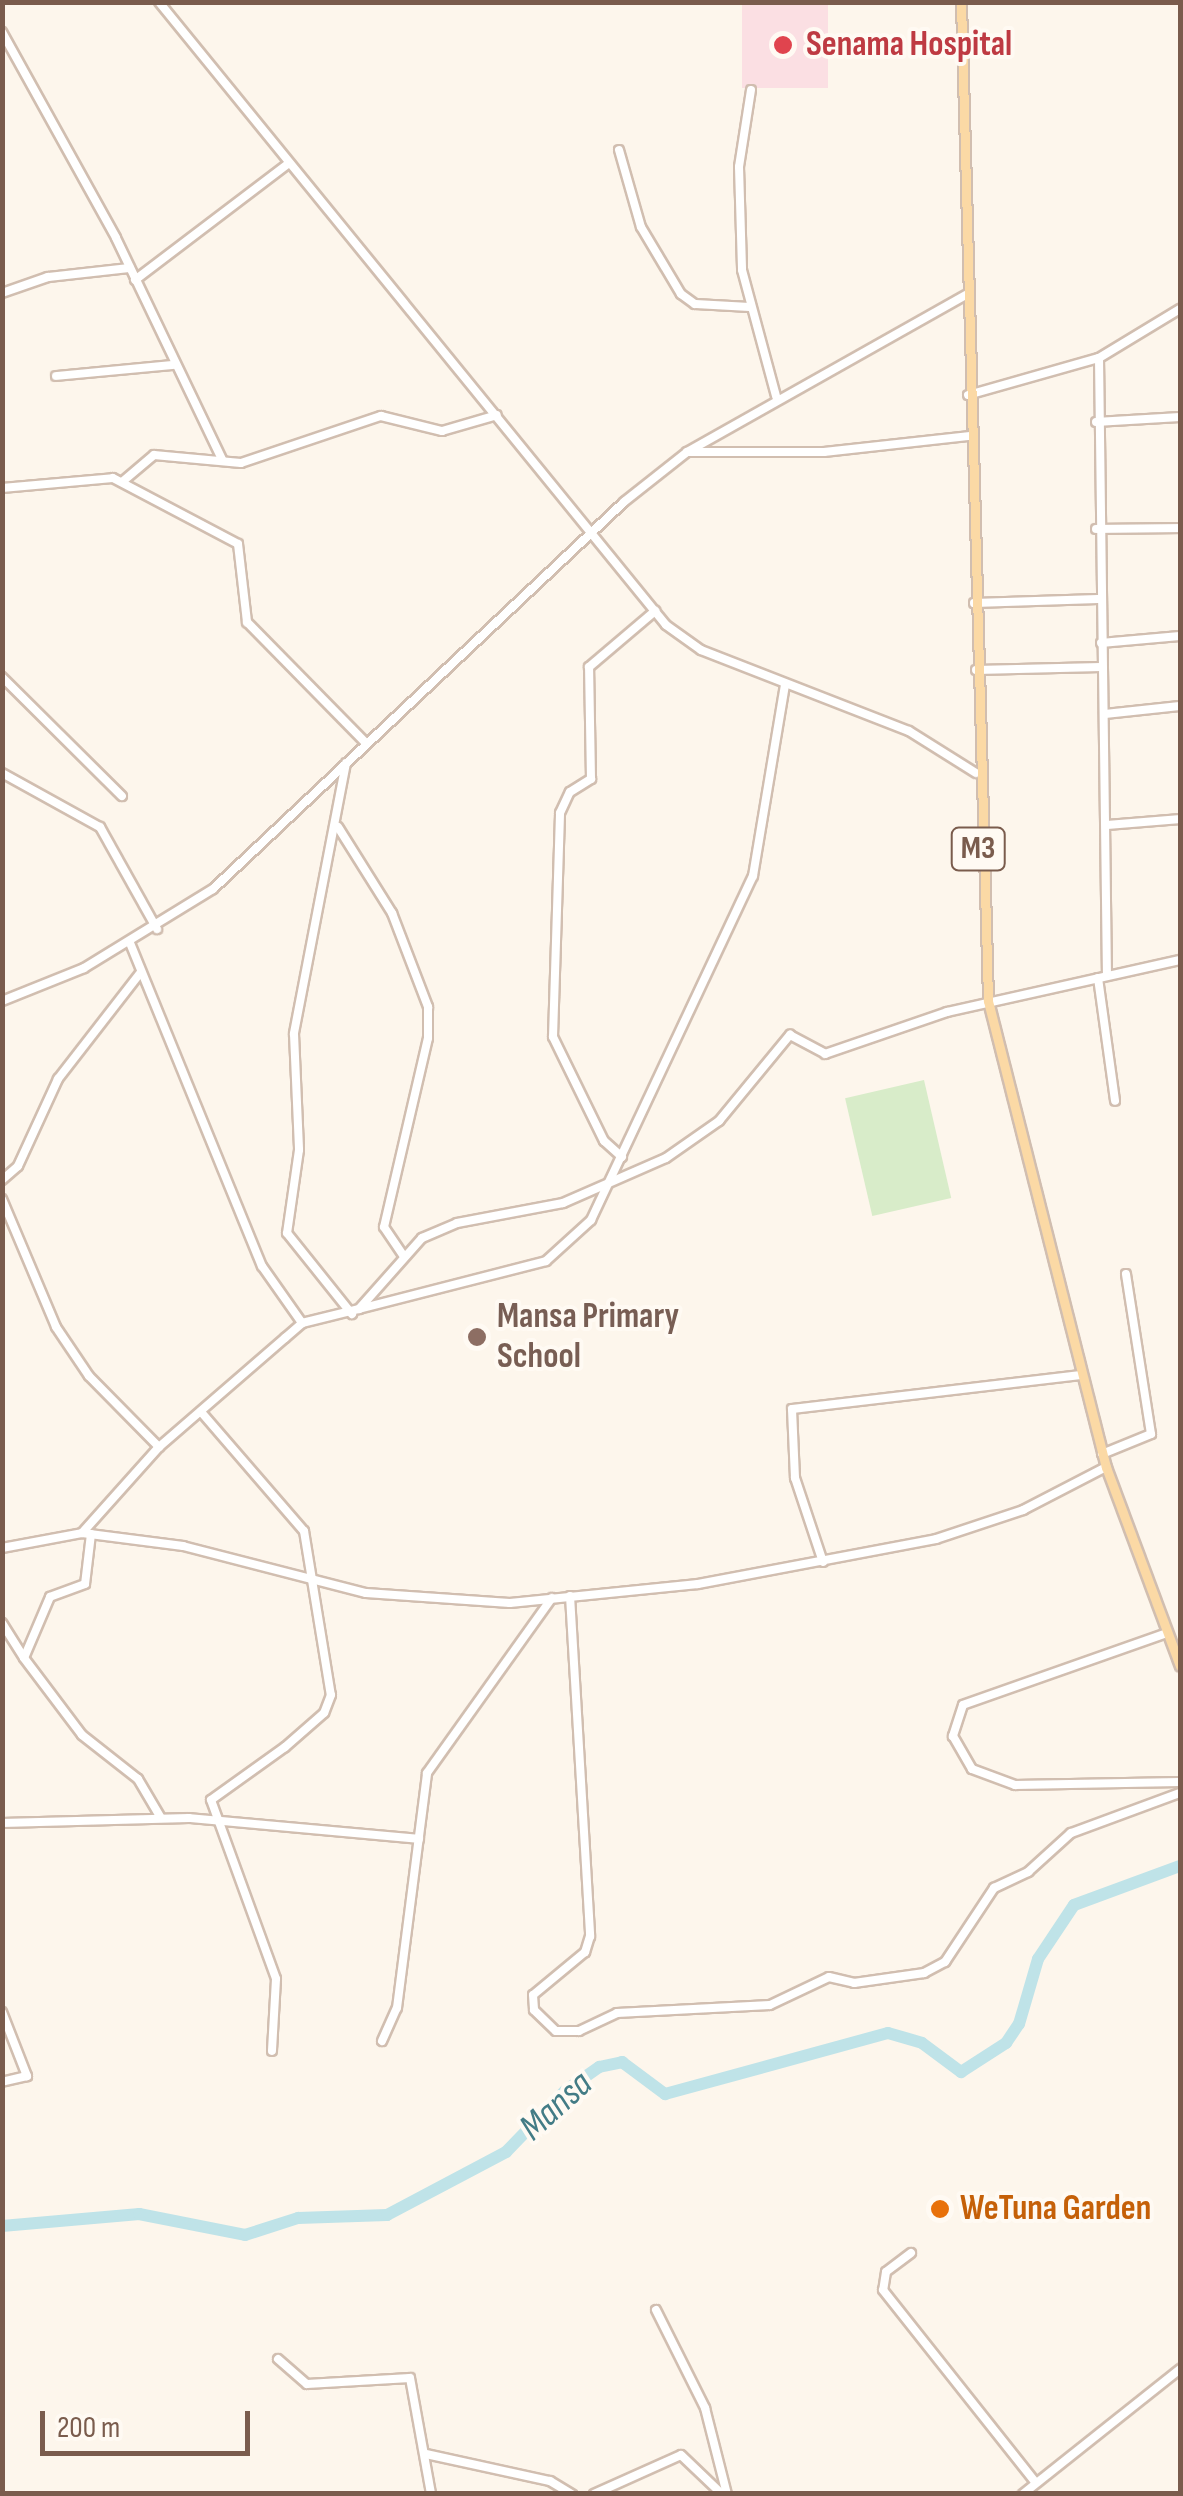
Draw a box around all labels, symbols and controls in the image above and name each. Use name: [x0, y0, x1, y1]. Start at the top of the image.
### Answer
place label: Senama Hospital: [806, 24, 1012, 66]
marker: Senama Hospital: [770, 32, 796, 58]
road number: M3: [950, 822, 1006, 876]
place label: Mansa Primary School: [497, 1296, 679, 1378]
marker: Mansa Primary School: [466, 1326, 488, 1348]
water label: Mansa: [510, 2062, 602, 2150]
place label: WeTuna Garden: [960, 2188, 1151, 2230]
marker: WeTuna Garden: [929, 2198, 951, 2220]
scale bar: [45, 2391, 255, 2453]
text: 200 m: [57, 2410, 120, 2446]

